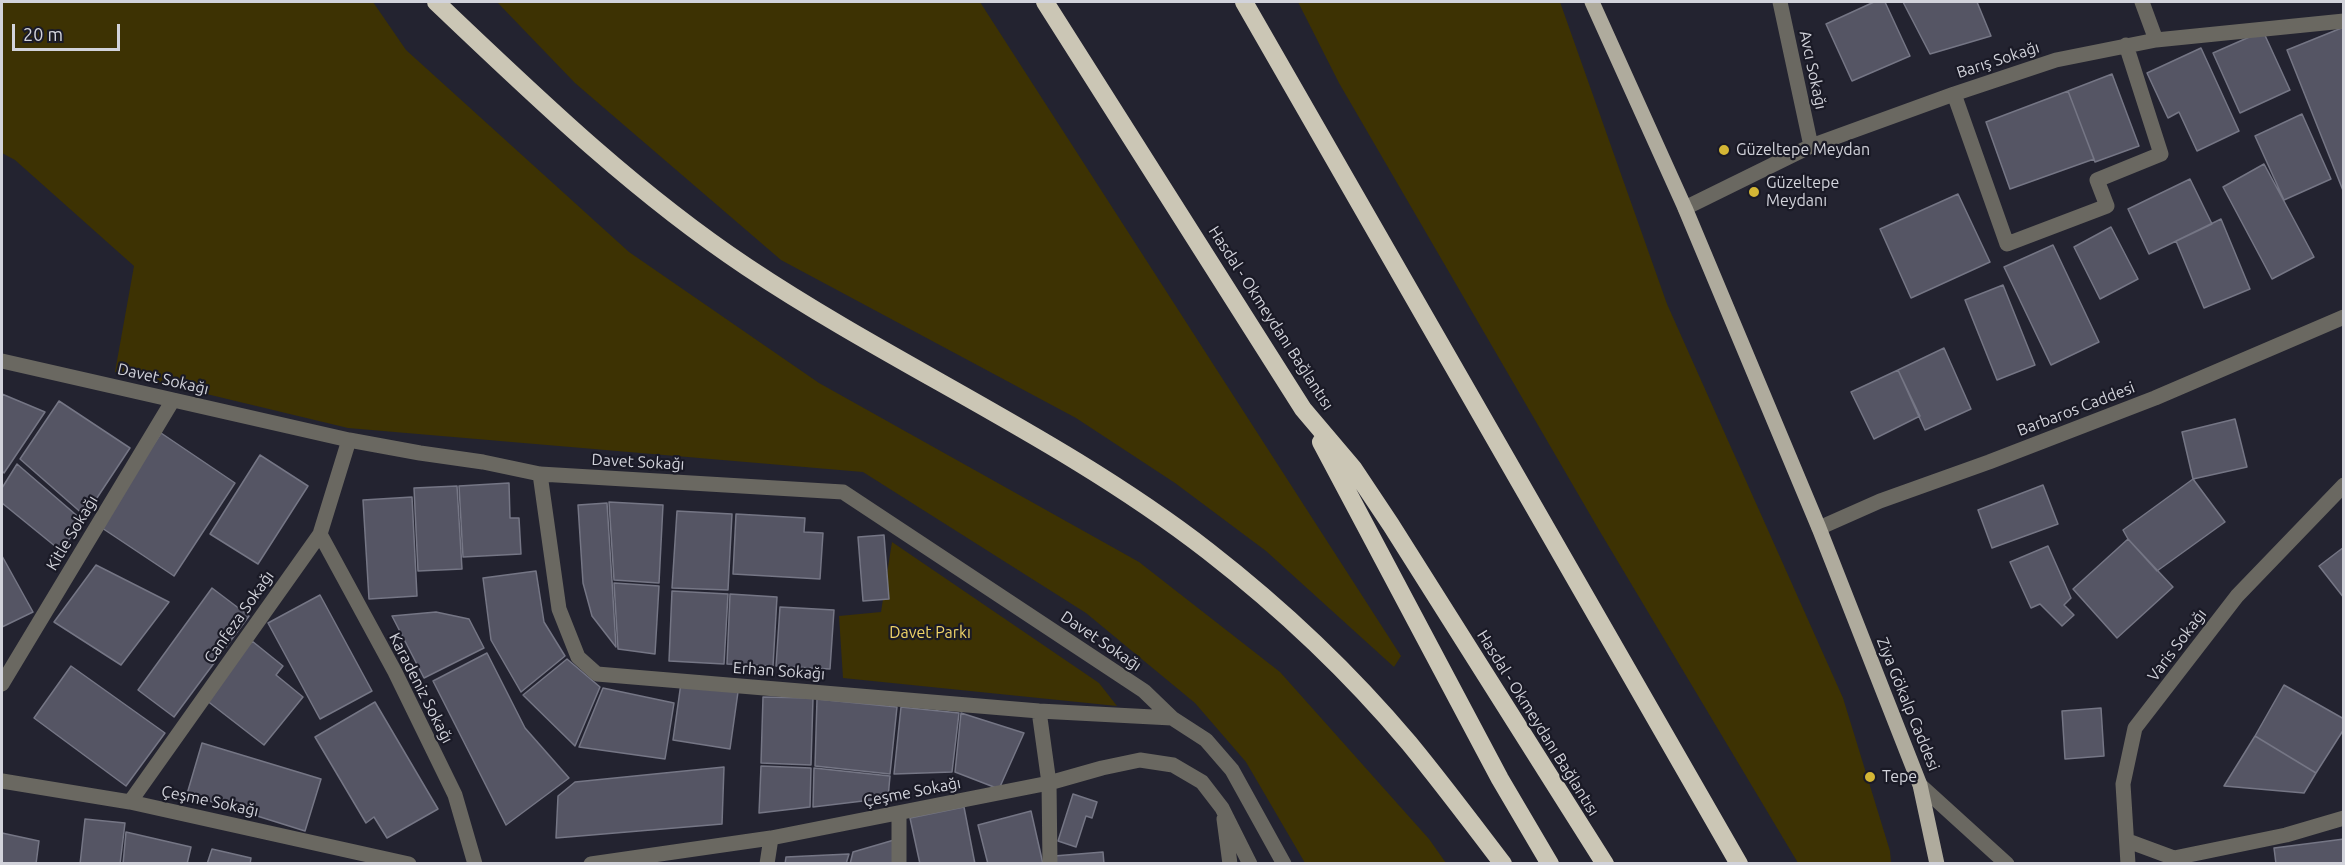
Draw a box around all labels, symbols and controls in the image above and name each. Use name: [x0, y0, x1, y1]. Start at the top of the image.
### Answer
scale bar: [15, 12, 123, 50]
text: 20 m: [23, 24, 63, 44]
street label: Avcı Sokağı: [1795, 29, 1831, 111]
street label: Barış Sokağı: [1954, 38, 2042, 82]
place label: Güzeltepe Meydan: [1736, 140, 1870, 160]
marker: Güzeltepe Meydan: [1717, 143, 1731, 157]
place label: Güzeltepe Meydanı: [1766, 173, 1839, 211]
marker: Güzeltepe Meydanı: [1747, 185, 1761, 199]
street label: Hasdal - Okmeydanı Bağlantısı: [1204, 222, 1338, 414]
street label: Davet Sokağı: [115, 359, 211, 399]
street label: Barbaros Caddesi: [2014, 378, 2138, 440]
street label: Davet Sokağı: [591, 450, 685, 474]
street label: Kitle Sokağı: [42, 492, 102, 574]
street label: Canfeza Sokağı: [200, 567, 278, 667]
street label: Varis Sokağı: [2144, 605, 2210, 685]
street label: Davet Sokağı: [1057, 607, 1145, 675]
park label: Davet Parkı: [889, 623, 971, 643]
street label: Hasdal - Okmeydanı Bağlantısı: [1473, 627, 1603, 819]
street label: Karadeniz Sokağı: [385, 629, 457, 747]
street label: Ziya Gökalp Caddesi: [1872, 634, 1944, 774]
street label: Erhan Sokağı: [732, 658, 826, 684]
place label: Tepe: [1882, 767, 1917, 787]
marker: Tepe: [1863, 770, 1877, 784]
street label: Çeşme Sokağı: [862, 773, 962, 811]
street label: Çeşme Sokağı: [160, 781, 260, 821]

